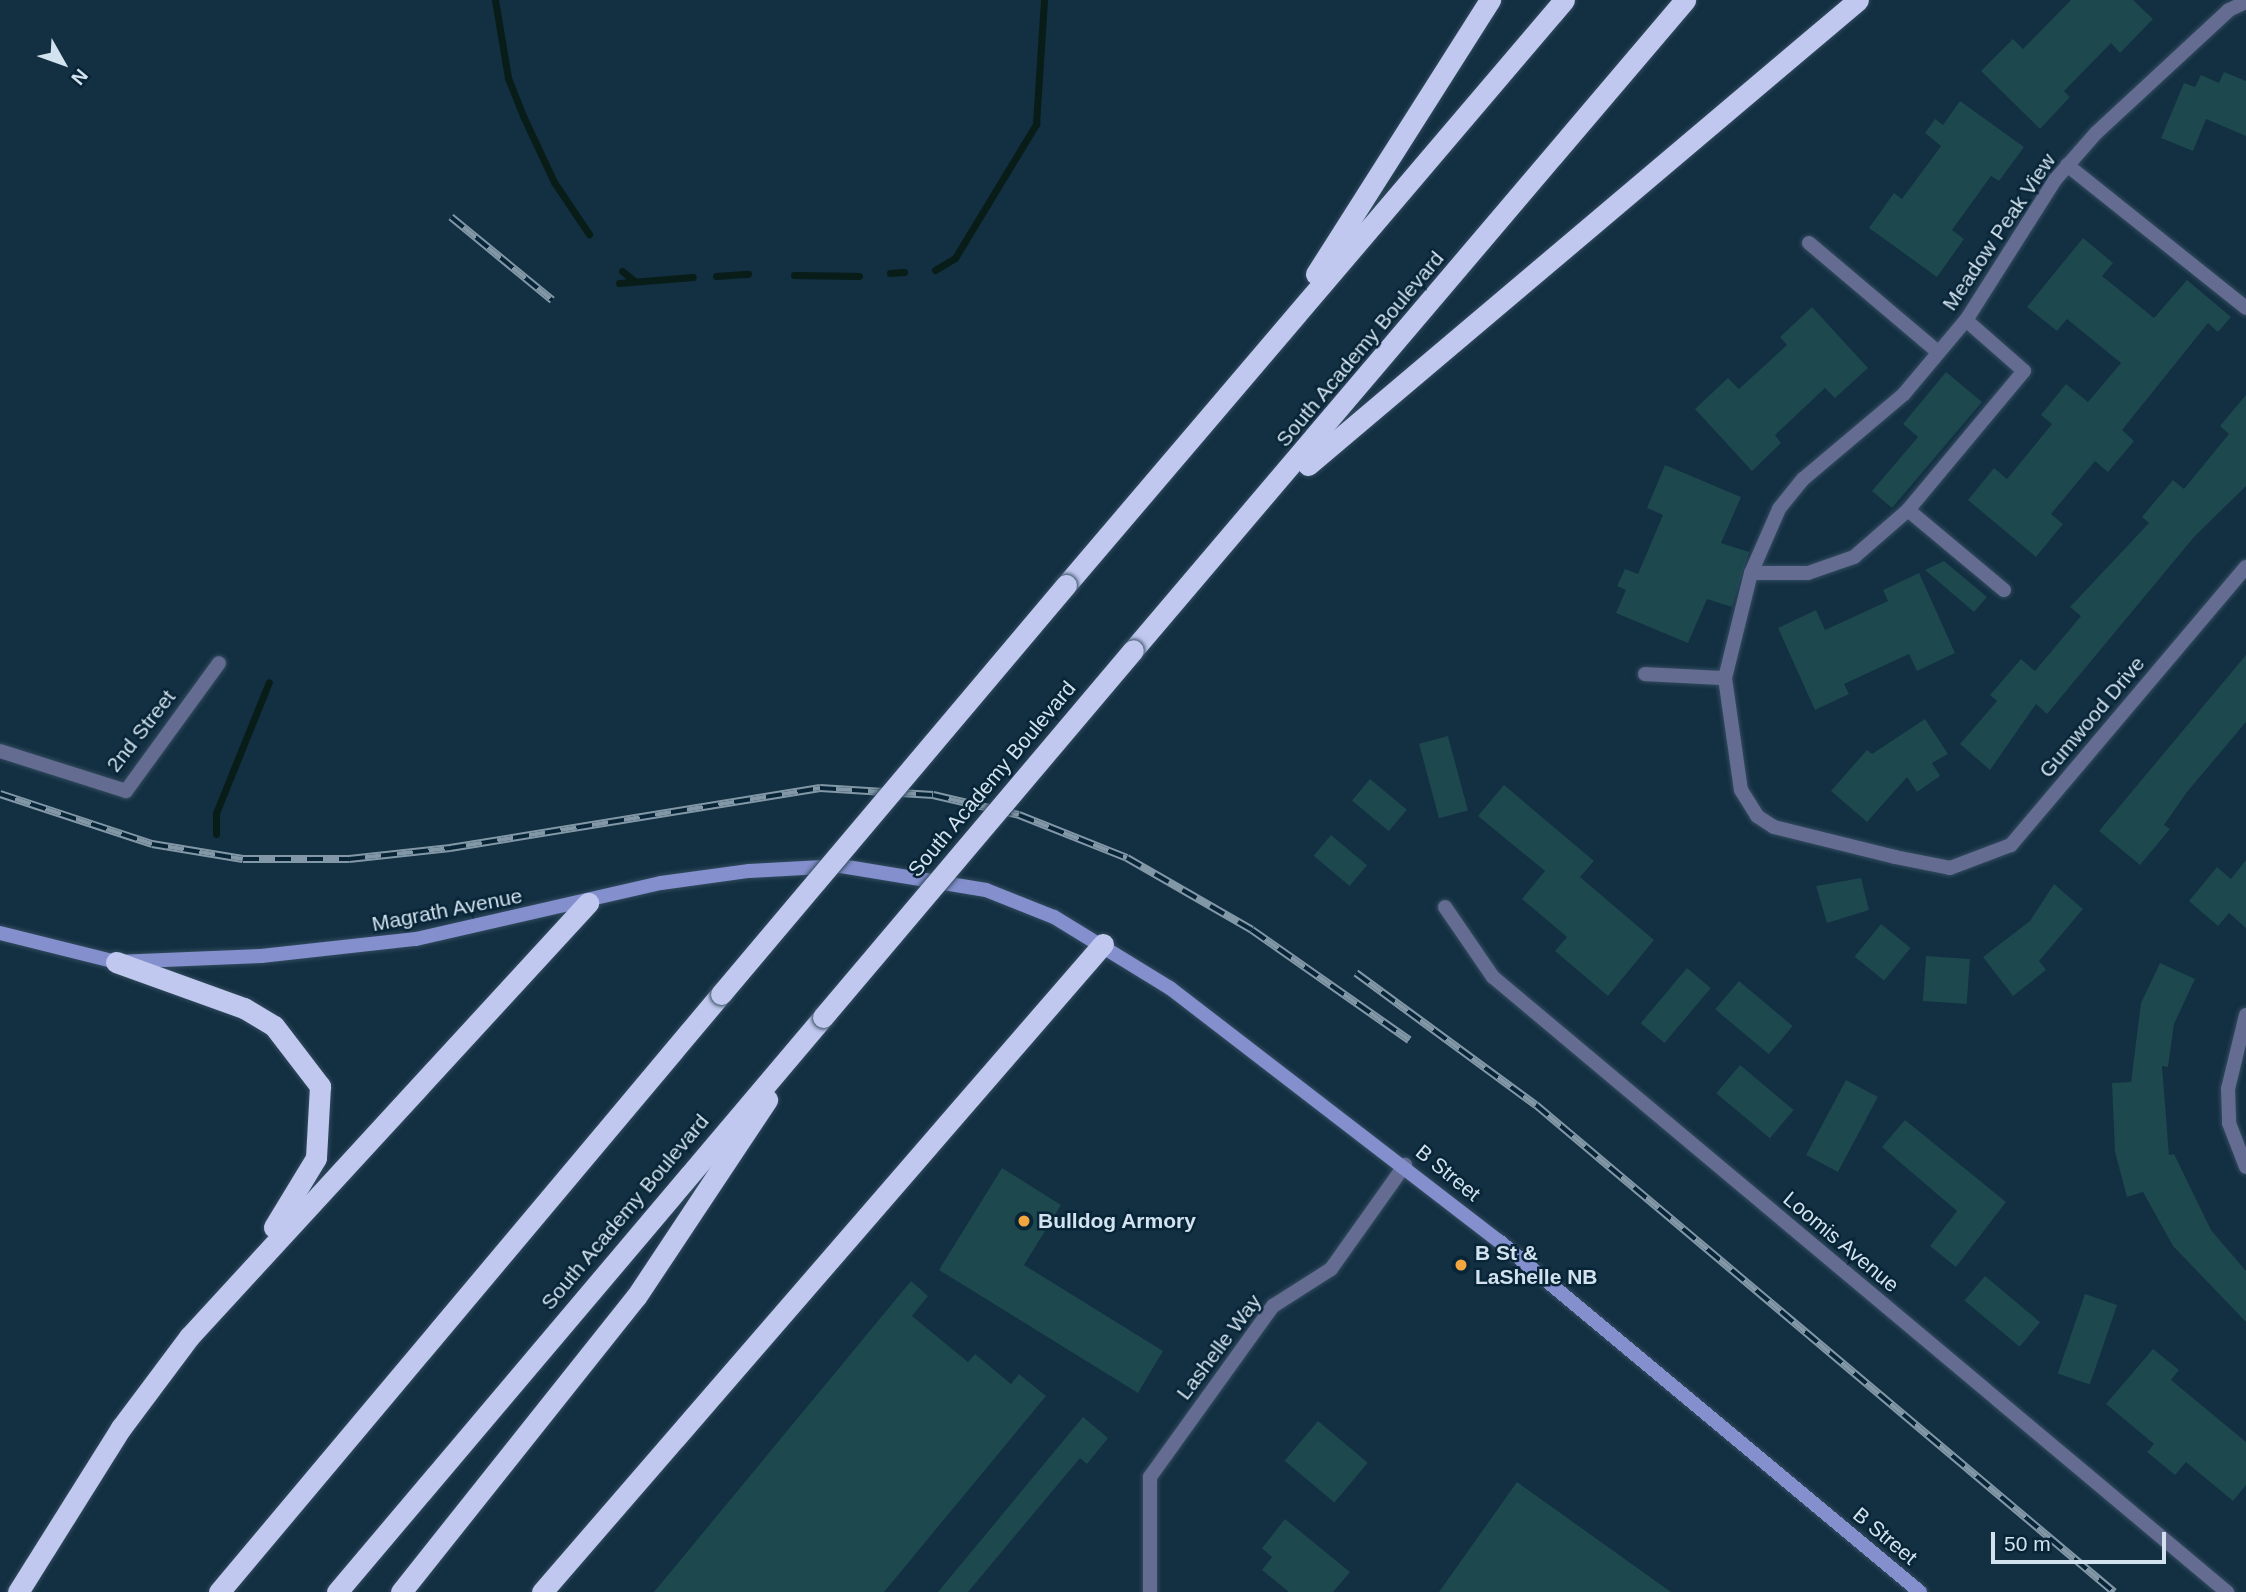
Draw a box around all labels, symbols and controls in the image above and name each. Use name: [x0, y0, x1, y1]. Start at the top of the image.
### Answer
north arrow: [28, 28, 98, 98]
text: N: [67, 65, 92, 89]
street label: Meadow Peak View: [1937, 149, 2061, 315]
street label: South Academy Boulevard: [1270, 246, 1450, 452]
street label: Gumwood Drive: [2034, 651, 2150, 783]
street label: South Academy Boulevard: [902, 676, 1082, 882]
street label: 2nd Street: [101, 685, 181, 777]
street label: Magrath Avenue: [369, 883, 525, 937]
street label: South Academy Boulevard: [535, 1109, 715, 1315]
street label: B Street: [1411, 1139, 1485, 1207]
street label: Loomis Avenue: [1778, 1186, 1904, 1298]
place label: Bulldog Armory: [1038, 1208, 1197, 1234]
marker: Bulldog Armory: [1016, 1213, 1032, 1229]
place label: B St & LaShelle NB: [1475, 1240, 1598, 1290]
marker: B St & LaShelle NB: [1453, 1257, 1469, 1273]
street label: Lashelle Way: [1171, 1289, 1267, 1405]
street label: B Street: [1848, 1502, 1922, 1570]
scale bar: [1994, 1518, 2169, 1562]
text: 50 m: [2004, 1532, 2051, 1555]

